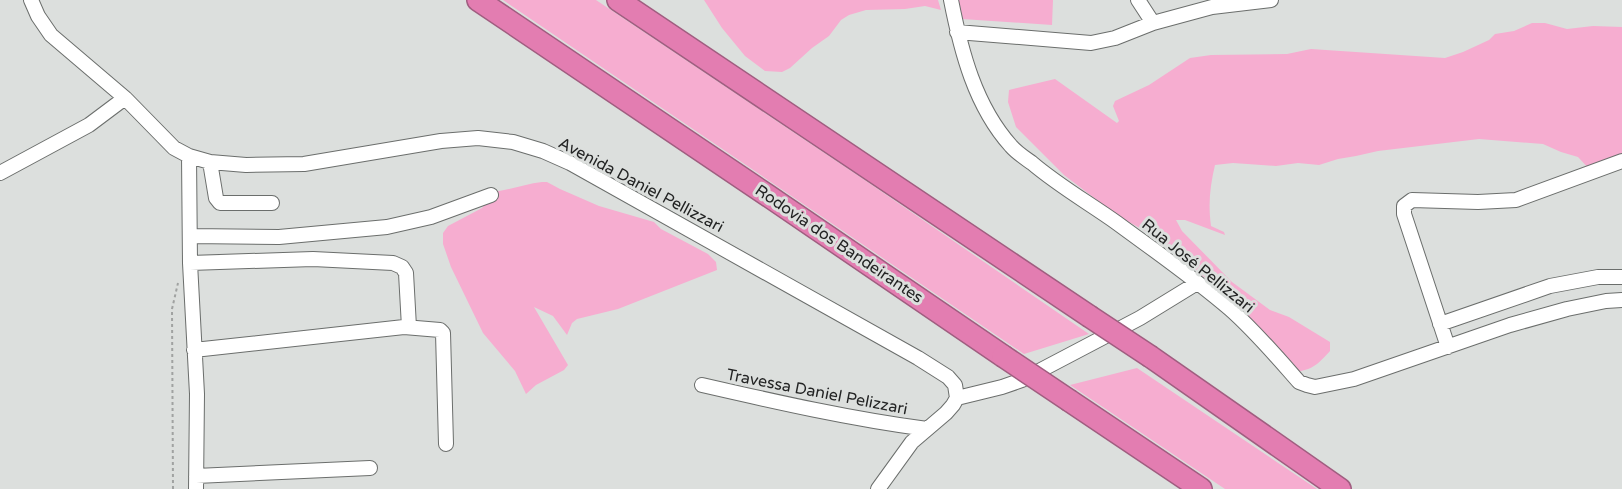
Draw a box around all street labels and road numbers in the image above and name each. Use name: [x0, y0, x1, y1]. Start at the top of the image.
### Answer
street label: Avenida Daniel Pellizzari: [555, 133, 727, 237]
street label: Rodovia dos Bandeirantes: [751, 180, 927, 308]
street label: Rua José Pellizzari: [1138, 215, 1258, 317]
street label: Travessa Daniel Pelizzari: [725, 365, 909, 419]

